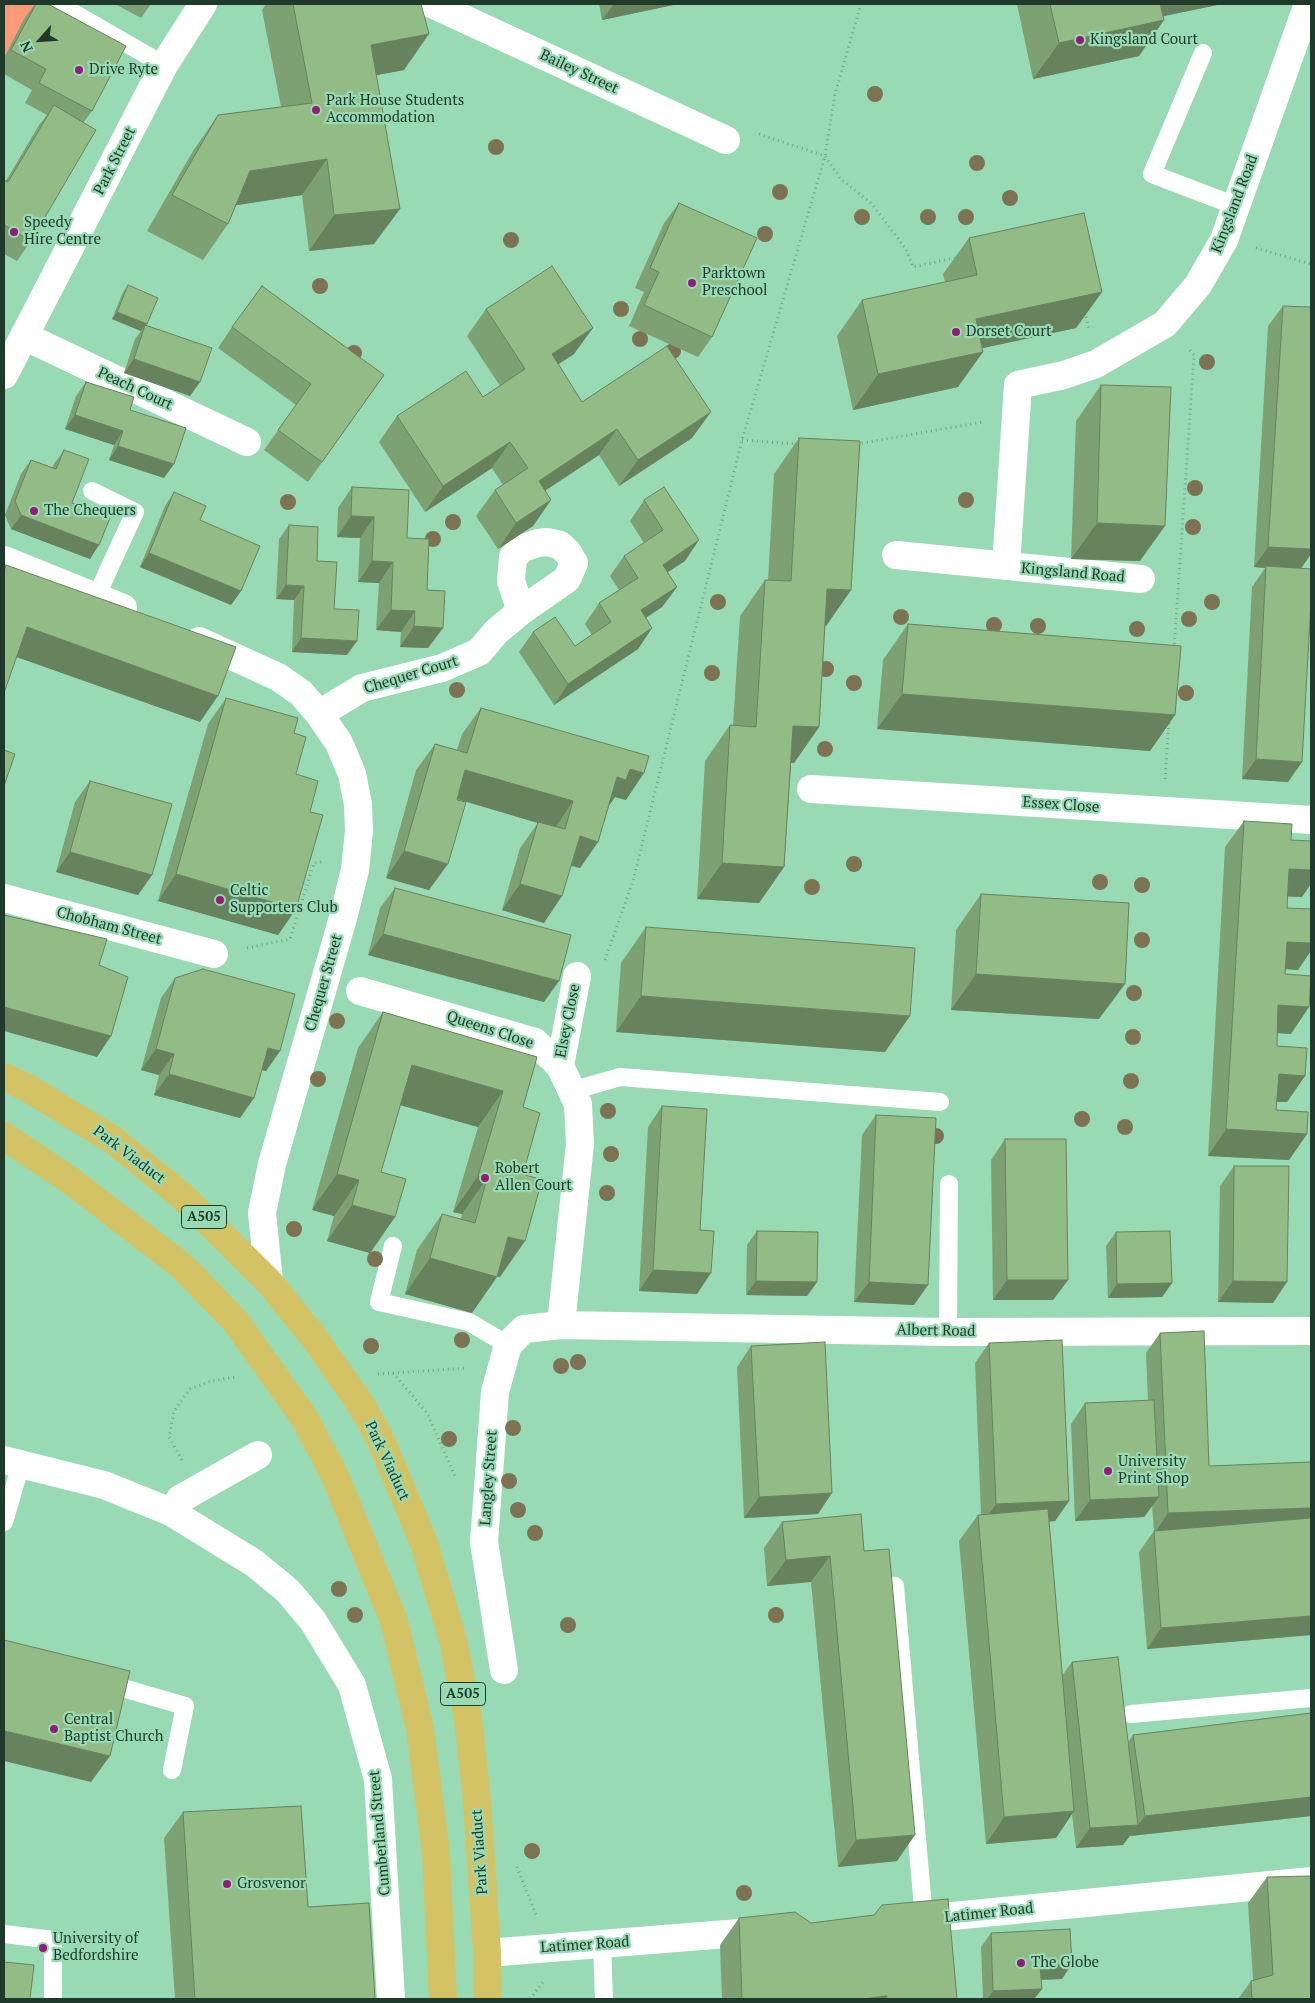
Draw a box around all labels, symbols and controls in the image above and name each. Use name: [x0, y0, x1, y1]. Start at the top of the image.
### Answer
north arrow: [15, 15, 65, 65]
place label: Kingsland Court: [1090, 31, 1198, 49]
marker: Kingsland Court: [1074, 34, 1086, 46]
text: N: [15, 38, 37, 56]
street label: Bailey Street: [537, 46, 621, 98]
place label: Drive Ryte: [89, 61, 158, 79]
marker: Drive Ryte: [73, 64, 85, 76]
place label: Park House Students Accommodation: [326, 92, 464, 127]
marker: Park House Students Accommodation: [310, 104, 322, 116]
street label: Park Street: [90, 124, 140, 198]
street label: Kingsland Road: [1208, 152, 1262, 256]
place label: Speedy Hire Centre: [24, 214, 101, 249]
marker: Speedy Hire Centre: [8, 226, 20, 238]
place label: Parktown Preschool: [702, 265, 768, 300]
marker: Parktown Preschool: [686, 277, 698, 289]
place label: Dorset Court: [966, 323, 1051, 341]
marker: Dorset Court: [950, 326, 962, 338]
street label: Peach Court: [95, 364, 175, 414]
place label: The Chequers: [44, 502, 136, 520]
marker: The Chequers: [28, 505, 40, 517]
street label: Kingsland Road: [1020, 560, 1126, 586]
street label: Chequer Court: [362, 652, 460, 698]
street label: Essex Close: [1022, 793, 1100, 817]
place label: Celtic Supporters Club: [230, 882, 338, 917]
marker: Celtic Supporters Club: [214, 894, 226, 906]
street label: Chobham Street: [55, 903, 163, 949]
street label: Chequer Street: [302, 933, 346, 1033]
street label: Elsey Close: [552, 983, 584, 1059]
street label: Queens Close: [444, 1007, 536, 1053]
street label: Park Viaduct: [89, 1122, 169, 1188]
place label: Robert Allen Court: [495, 1160, 572, 1195]
marker: Robert Allen Court: [479, 1172, 491, 1184]
road number: A505: [182, 1206, 226, 1228]
street label: Albert Road: [896, 1321, 976, 1341]
street label: Park Viaduct: [361, 1418, 413, 1504]
street label: Langley Street: [477, 1430, 501, 1526]
place label: University Print Shop: [1118, 1453, 1189, 1488]
marker: University Print Shop: [1102, 1465, 1114, 1477]
road number: A505: [440, 1682, 486, 1706]
place label: Central Baptist Church: [64, 1711, 164, 1746]
marker: Central Baptist Church: [48, 1723, 60, 1735]
street label: Cumberland Street: [366, 1770, 394, 1896]
street label: Park Viaduct: [468, 1809, 492, 1895]
place label: Grosvenor: [237, 1875, 306, 1893]
marker: Grosvenor: [221, 1878, 233, 1890]
street label: Latimer Road: [944, 1899, 1034, 1927]
place label: University of Bedfordshire: [53, 1930, 138, 1965]
street label: Latimer Road: [540, 1933, 630, 1957]
marker: University of Bedfordshire: [37, 1942, 49, 1954]
place label: The Globe: [1031, 1954, 1099, 1972]
marker: The Globe: [1015, 1957, 1027, 1969]

